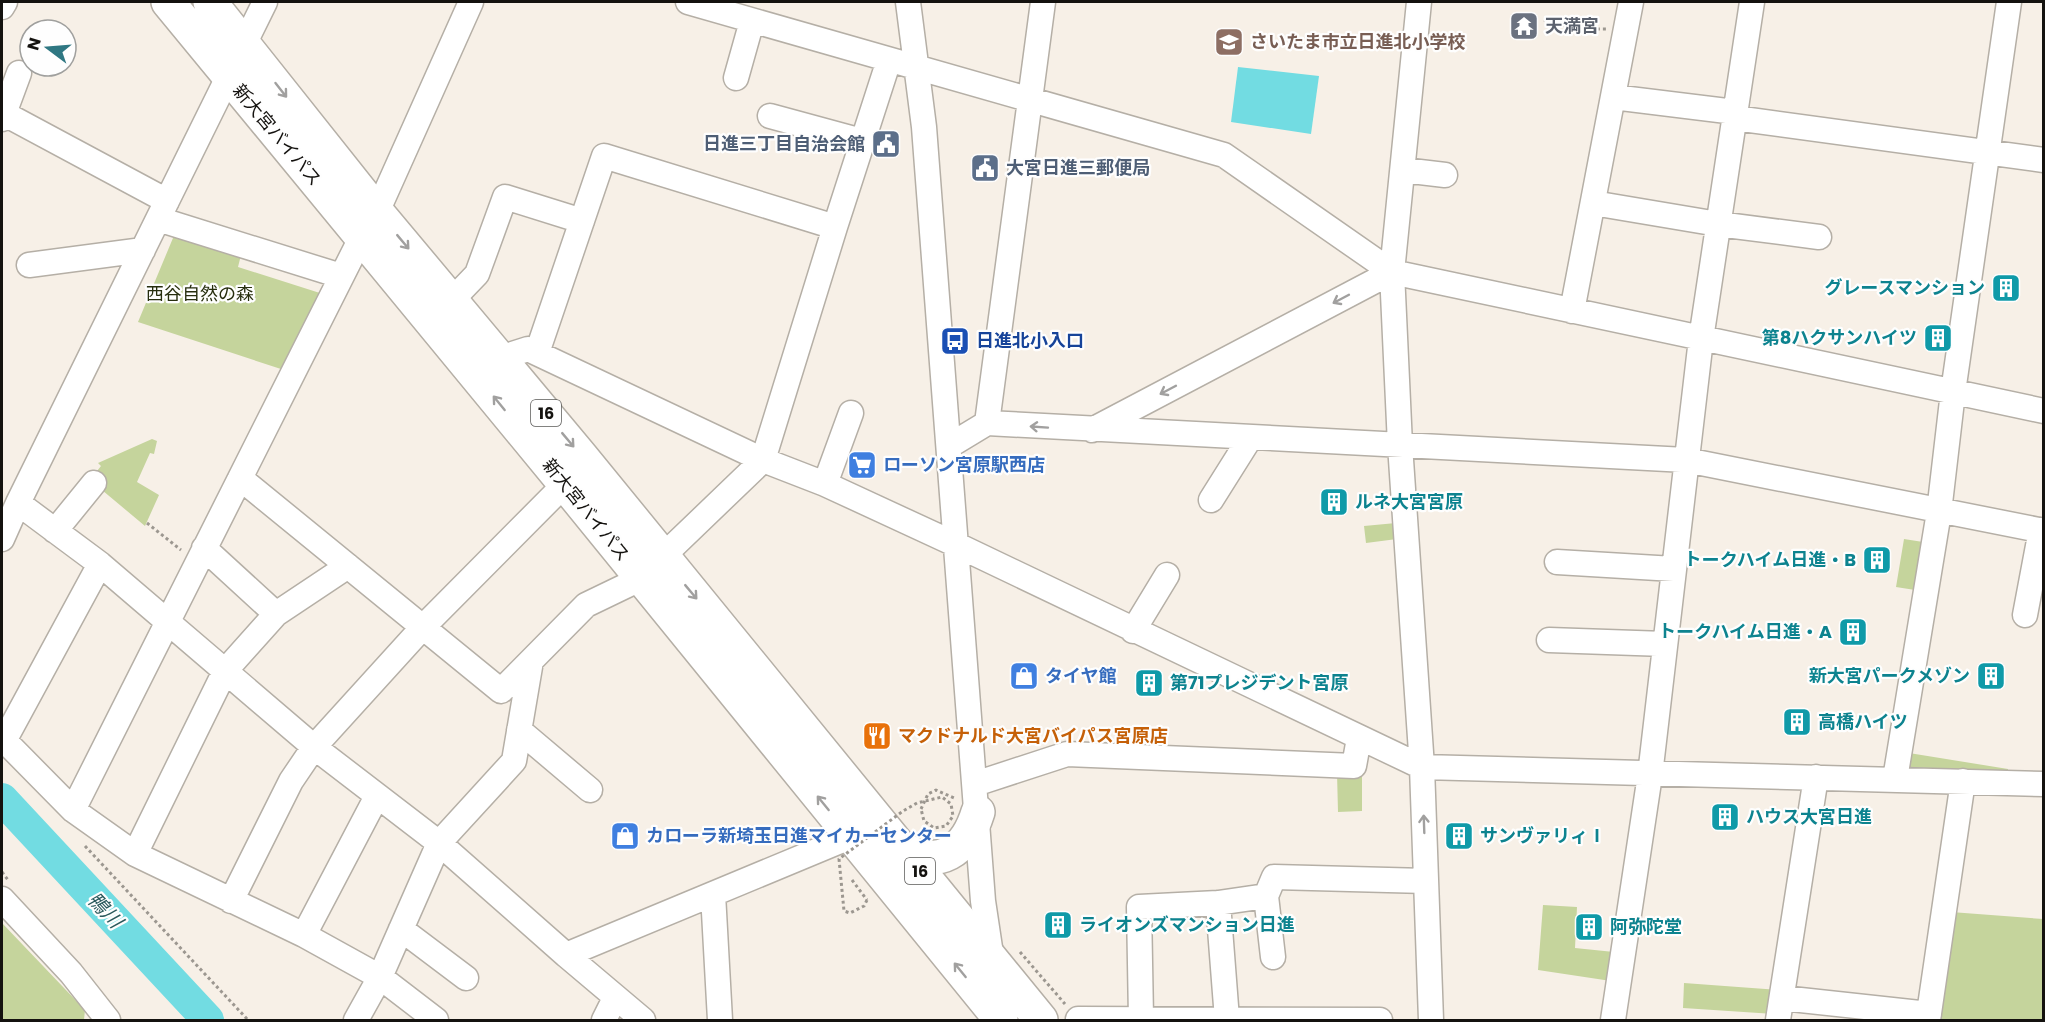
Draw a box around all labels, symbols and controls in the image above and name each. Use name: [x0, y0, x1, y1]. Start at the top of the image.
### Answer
temple icon: 天満宮: [1508, 10, 1540, 42]
place label: 天満宮: [1545, 13, 1599, 38]
north arrow: [18, 18, 78, 78]
school or university icon: さいたま市立日進北小学校: [1213, 26, 1245, 58]
place label: さいたま市立日進北小学校: [1250, 29, 1465, 54]
text: N: [21, 35, 47, 53]
street label: 新大宮バイパス: [227, 79, 327, 191]
one-way arrow: [274, 82, 287, 98]
public building icon: 日進三丁目自治会館: [870, 128, 902, 160]
place label: 日進三丁目自治会館: [703, 131, 865, 156]
public building icon: 大宮日進三郵便局: [969, 152, 1001, 184]
place label: 大宮日進三郵便局: [1006, 155, 1150, 180]
one-way arrow: [396, 234, 410, 249]
building icon: グレースマンション: [1990, 272, 2022, 304]
place label: グレースマンション: [1824, 275, 1985, 300]
park label: 西谷自然の森: [146, 281, 254, 306]
one-way arrow: [1332, 294, 1350, 305]
building icon: 第8ハクサンハイツ: [1922, 322, 1954, 354]
bus stop icon: 日進北小入口: [939, 325, 971, 357]
place label: 第8ハクサンハイツ: [1762, 325, 1917, 350]
place label: 日進北小入口: [976, 328, 1084, 353]
one-way arrow: [1160, 385, 1178, 396]
one-way arrow: [492, 395, 505, 411]
road number: 16: [531, 400, 561, 426]
one-way arrow: [1029, 421, 1049, 432]
one-way arrow: [562, 432, 575, 448]
supermarket icon: ローソン宮原駅西店: [846, 449, 878, 481]
place label: ローソン宮原駅西店: [883, 452, 1045, 477]
street label: 新大宮バイパス: [537, 453, 636, 566]
building icon: ルネ大宮宮原: [1318, 486, 1350, 518]
place label: ルネ大宮宮原: [1355, 489, 1463, 514]
building icon: トークハイム日進・B: [1861, 544, 1893, 576]
place label: トークハイム日進・B: [1684, 547, 1856, 572]
one-way arrow: [684, 584, 698, 599]
building icon: トークハイム日進・A: [1837, 616, 1869, 648]
place label: トークハイム日進・A: [1658, 619, 1832, 644]
shop icon: タイヤ館: [1008, 660, 1040, 692]
building icon: 新大宮パークメゾン: [1975, 660, 2007, 692]
place label: タイヤ館: [1045, 663, 1116, 688]
place label: 新大宮パークメゾン: [1809, 663, 1970, 688]
building icon: 第71プレジデント宮原: [1133, 667, 1165, 699]
place label: 第71プレジデント宮原: [1170, 670, 1348, 695]
building icon: 高橋ハイツ: [1781, 706, 1813, 738]
place label: 高橋ハイツ: [1818, 709, 1908, 734]
restaurant icon: マクドナルド大宮バイパス宮原店: [861, 720, 893, 752]
place label: マクドナルド大宮バイパス宮原店: [898, 723, 1168, 748]
one-way arrow: [816, 795, 829, 811]
building icon: ハウス大宮日進: [1709, 801, 1741, 833]
place label: ハウス大宮日進: [1746, 804, 1872, 829]
one-way arrow: [1418, 815, 1429, 835]
shop icon: カローラ新埼玉日進マイカーセンター: [609, 820, 641, 852]
building icon: サンヴァリィⅠ: [1443, 820, 1475, 852]
place label: カローラ新埼玉日進マイカーセンター: [646, 823, 952, 848]
place label: サンヴァリィⅠ: [1480, 823, 1606, 848]
road number: 16: [905, 858, 935, 884]
water label: 鴨川: [81, 886, 130, 936]
building icon: ライオンズマンション日進: [1042, 909, 1074, 941]
building icon: 阿弥陀堂: [1573, 911, 1605, 943]
place label: ライオンズマンション日進: [1079, 912, 1295, 937]
place label: 阿弥陀堂: [1610, 914, 1682, 939]
one-way arrow: [953, 962, 966, 978]

